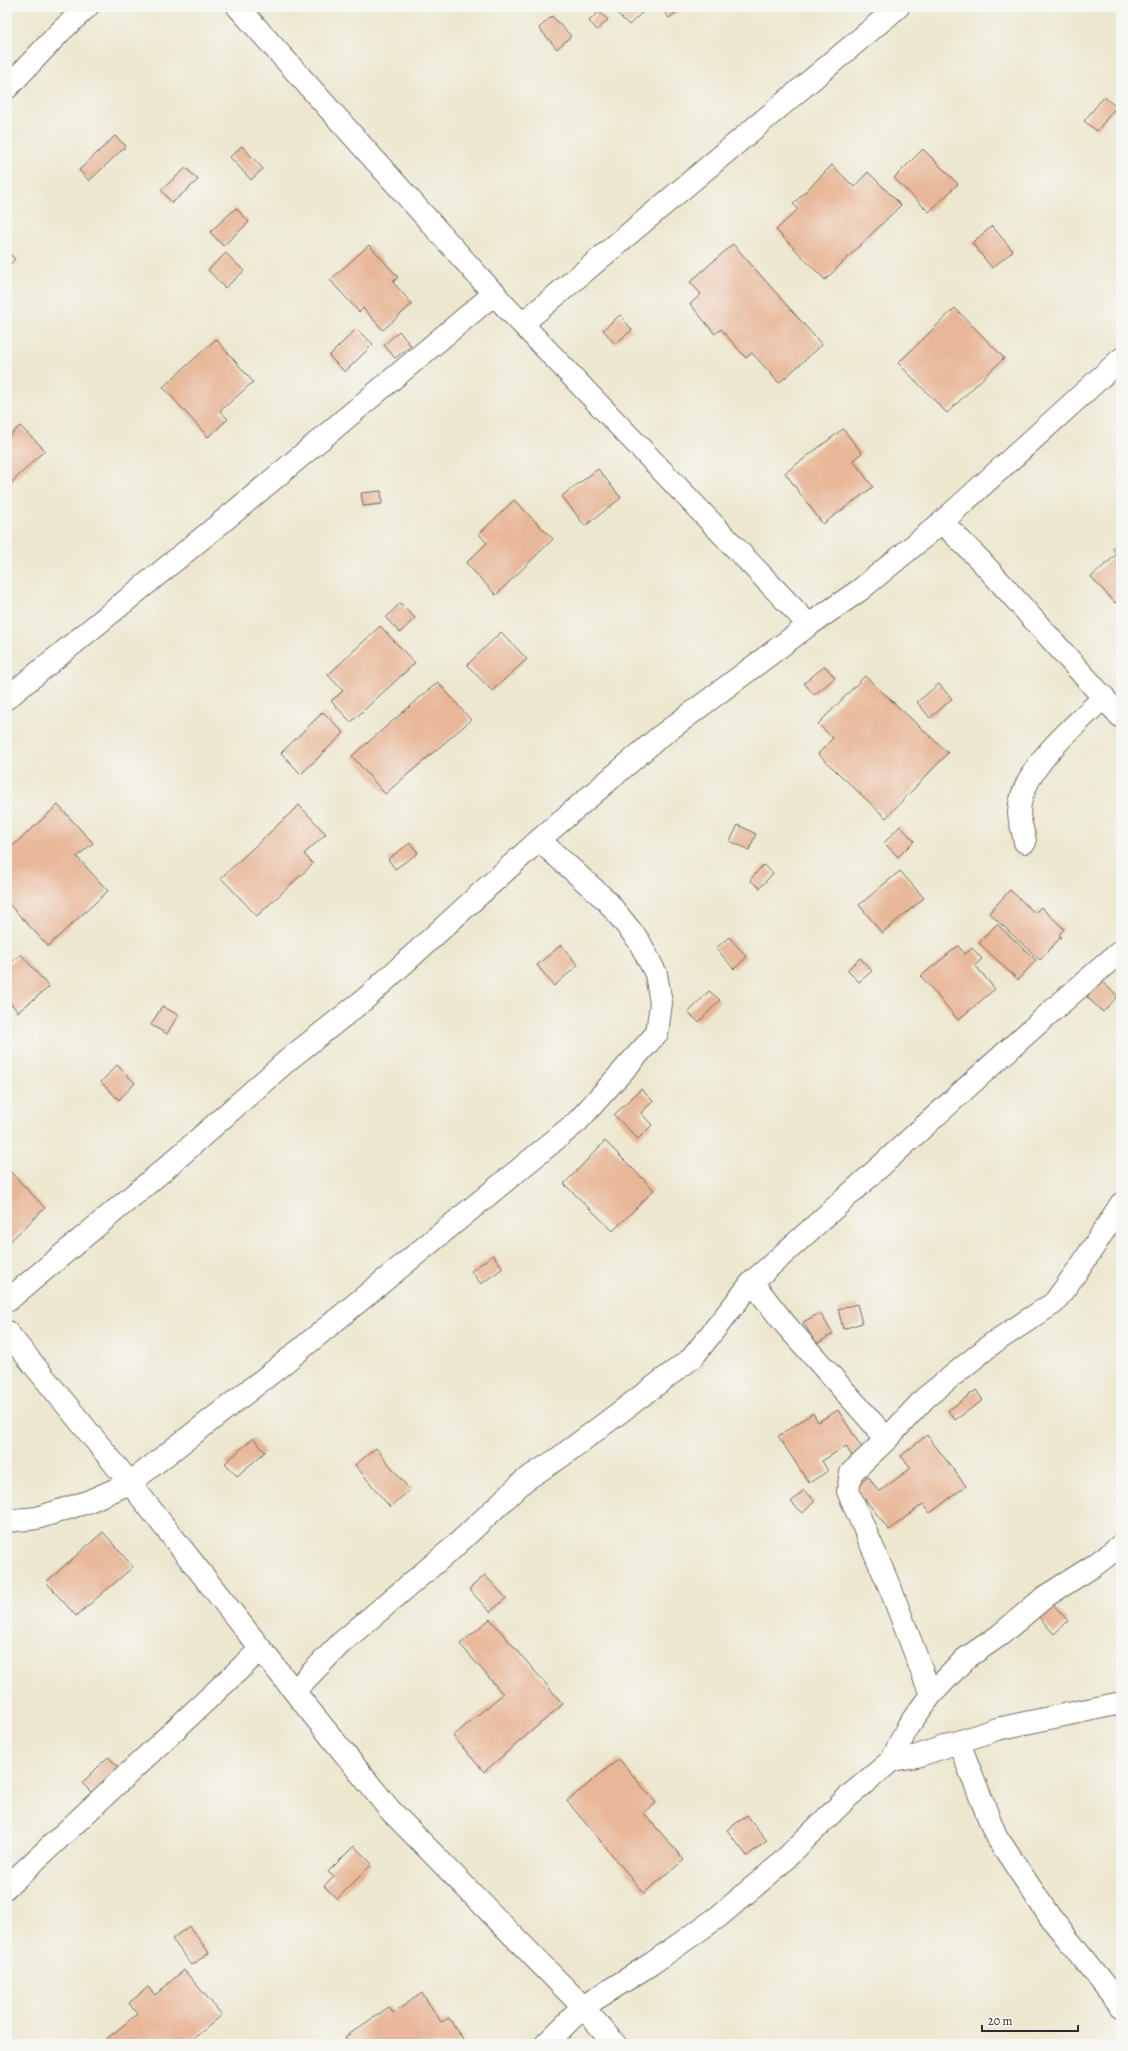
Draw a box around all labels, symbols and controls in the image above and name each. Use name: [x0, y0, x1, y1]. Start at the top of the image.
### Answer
scale bar: [982, 2007, 1078, 2033]
text: 20 m: [988, 2013, 1012, 2029]

